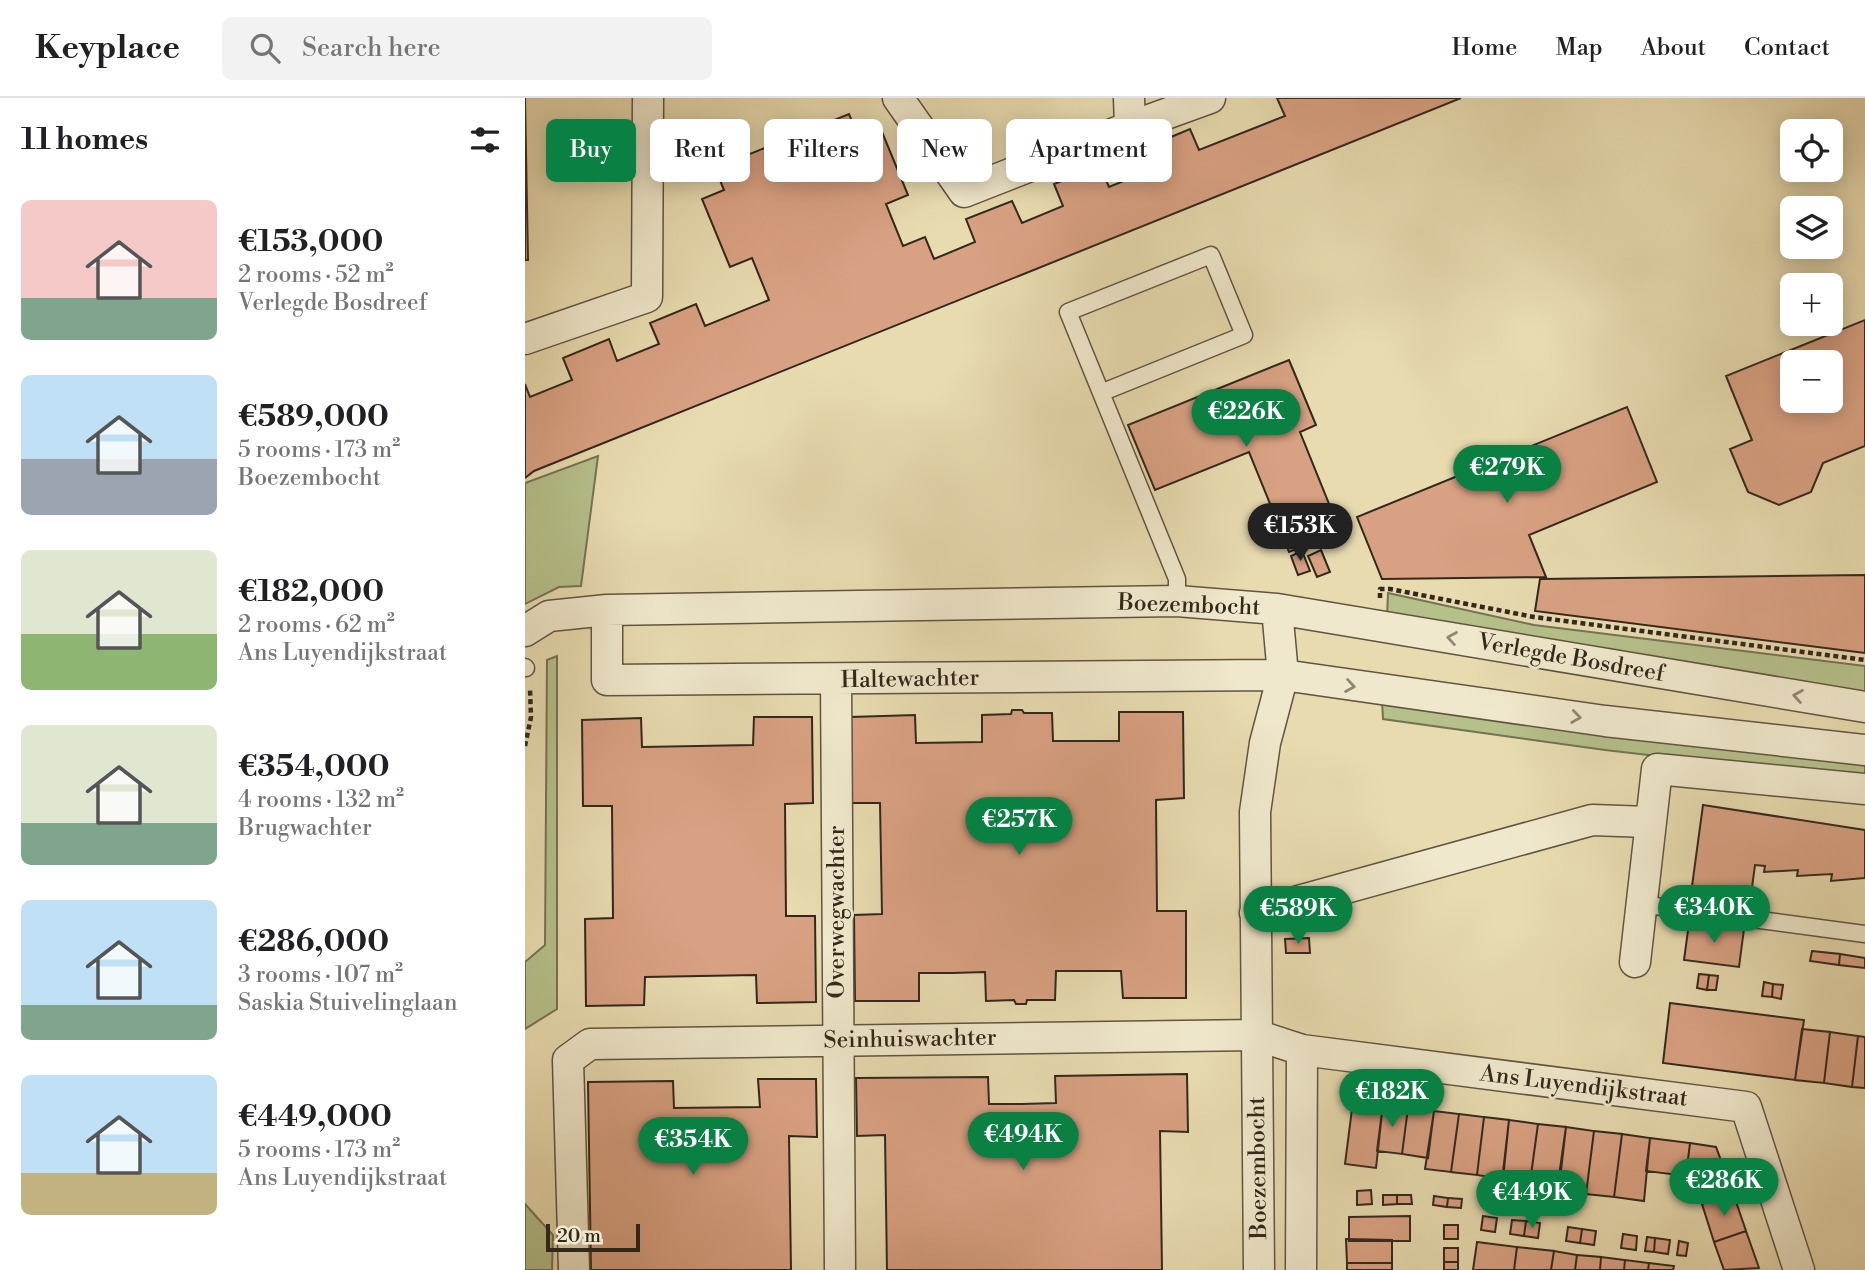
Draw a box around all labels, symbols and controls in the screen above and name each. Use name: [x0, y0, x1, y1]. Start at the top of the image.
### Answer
search box: [222, 17, 712, 80]
text: Keyplace: [35, 28, 180, 69]
icon: search: [246, 29, 284, 67]
text: Search here: [302, 32, 441, 64]
text: Home: [1452, 33, 1517, 63]
text: Map: [1555, 33, 1603, 63]
text: About: [1641, 33, 1706, 63]
text: Contact: [1744, 33, 1830, 63]
chip: Buy: [546, 119, 636, 182]
chip: Rent: [650, 119, 750, 182]
chip: Filters: [764, 119, 883, 182]
chip: New: [897, 119, 992, 182]
chip: Apartment: [1006, 119, 1172, 182]
map controls: [1780, 119, 1843, 413]
button: locate: [1780, 119, 1843, 182]
text: 11 homes: [21, 121, 148, 159]
icon: filters: [466, 121, 504, 159]
button: layers: [1780, 196, 1843, 259]
text: €153,000: [238, 223, 383, 261]
icon: home: [77, 228, 161, 312]
text: 2 rooms · 52 m²: [238, 261, 394, 289]
button: +: [1780, 273, 1843, 336]
text: Verlegde Bosdreef: [238, 289, 427, 317]
button: −: [1780, 350, 1843, 413]
pin: €226K: [1197, 390, 1295, 449]
text: €589,000: [238, 398, 389, 436]
text: €226K: [1208, 398, 1284, 426]
icon: home: [77, 403, 161, 487]
text: 5 rooms · 173 m²: [238, 436, 400, 464]
pin: €279K: [1458, 446, 1556, 505]
text: €279K: [1469, 454, 1545, 482]
text: Boezembocht: [238, 464, 381, 492]
pin: €153K: [1251, 504, 1349, 563]
text: €153K: [1264, 512, 1336, 540]
text: €182,000: [238, 573, 384, 611]
icon: home: [77, 578, 161, 662]
street label: Boezembocht: [1116, 588, 1261, 621]
text: 2 rooms · 62 m²: [238, 611, 395, 639]
street label: Verlegde Bosdreef: [1475, 628, 1668, 688]
one-way arrow: [1446, 631, 1458, 646]
text: Ans Luyendijkstraat: [238, 639, 447, 667]
street label: Haltewachter: [840, 664, 980, 694]
one-way arrow: [1344, 678, 1356, 693]
one-way arrow: [1792, 689, 1803, 704]
one-way arrow: [1570, 709, 1581, 724]
text: €354,000: [238, 748, 389, 786]
icon: home: [77, 753, 161, 837]
text: 4 rooms · 132 m²: [238, 786, 404, 814]
pin: €257K: [970, 798, 1068, 857]
text: €257K: [981, 806, 1057, 834]
text: Brugwachter: [238, 814, 372, 842]
street label: Overwegwachter: [823, 825, 851, 999]
pin: €589K: [1249, 886, 1347, 946]
pin: €340K: [1665, 886, 1763, 945]
text: €340K: [1674, 894, 1754, 922]
text: €589K: [1259, 895, 1337, 923]
text: €286,000: [238, 923, 389, 961]
icon: home: [77, 928, 161, 1012]
text: 3 rooms · 107 m²: [238, 961, 403, 989]
text: Saskia Stuivelinglaan: [238, 989, 457, 1017]
street label: Seinhuiswachter: [823, 1023, 997, 1055]
street label: Ans Luyendijkstraat: [1478, 1059, 1689, 1113]
pin: €182K: [1343, 1070, 1441, 1129]
text: €182K: [1355, 1078, 1429, 1106]
street label: Boezembocht: [1243, 1096, 1273, 1241]
text: €449,000: [238, 1098, 392, 1136]
icon: home: [77, 1103, 161, 1187]
pin: €494K: [974, 1112, 1072, 1172]
pin: €354K: [644, 1118, 742, 1177]
text: €494K: [984, 1121, 1062, 1149]
text: €354K: [654, 1126, 732, 1154]
text: 5 rooms · 173 m²: [238, 1136, 400, 1164]
pin: €286K: [1675, 1158, 1773, 1218]
text: Ans Luyendijkstraat: [238, 1164, 447, 1192]
text: €286K: [1685, 1167, 1763, 1195]
pin: €449K: [1483, 1170, 1581, 1230]
text: €449K: [1492, 1179, 1572, 1207]
scale bar: [546, 1221, 641, 1253]
text: 20 m: [557, 1224, 601, 1248]

